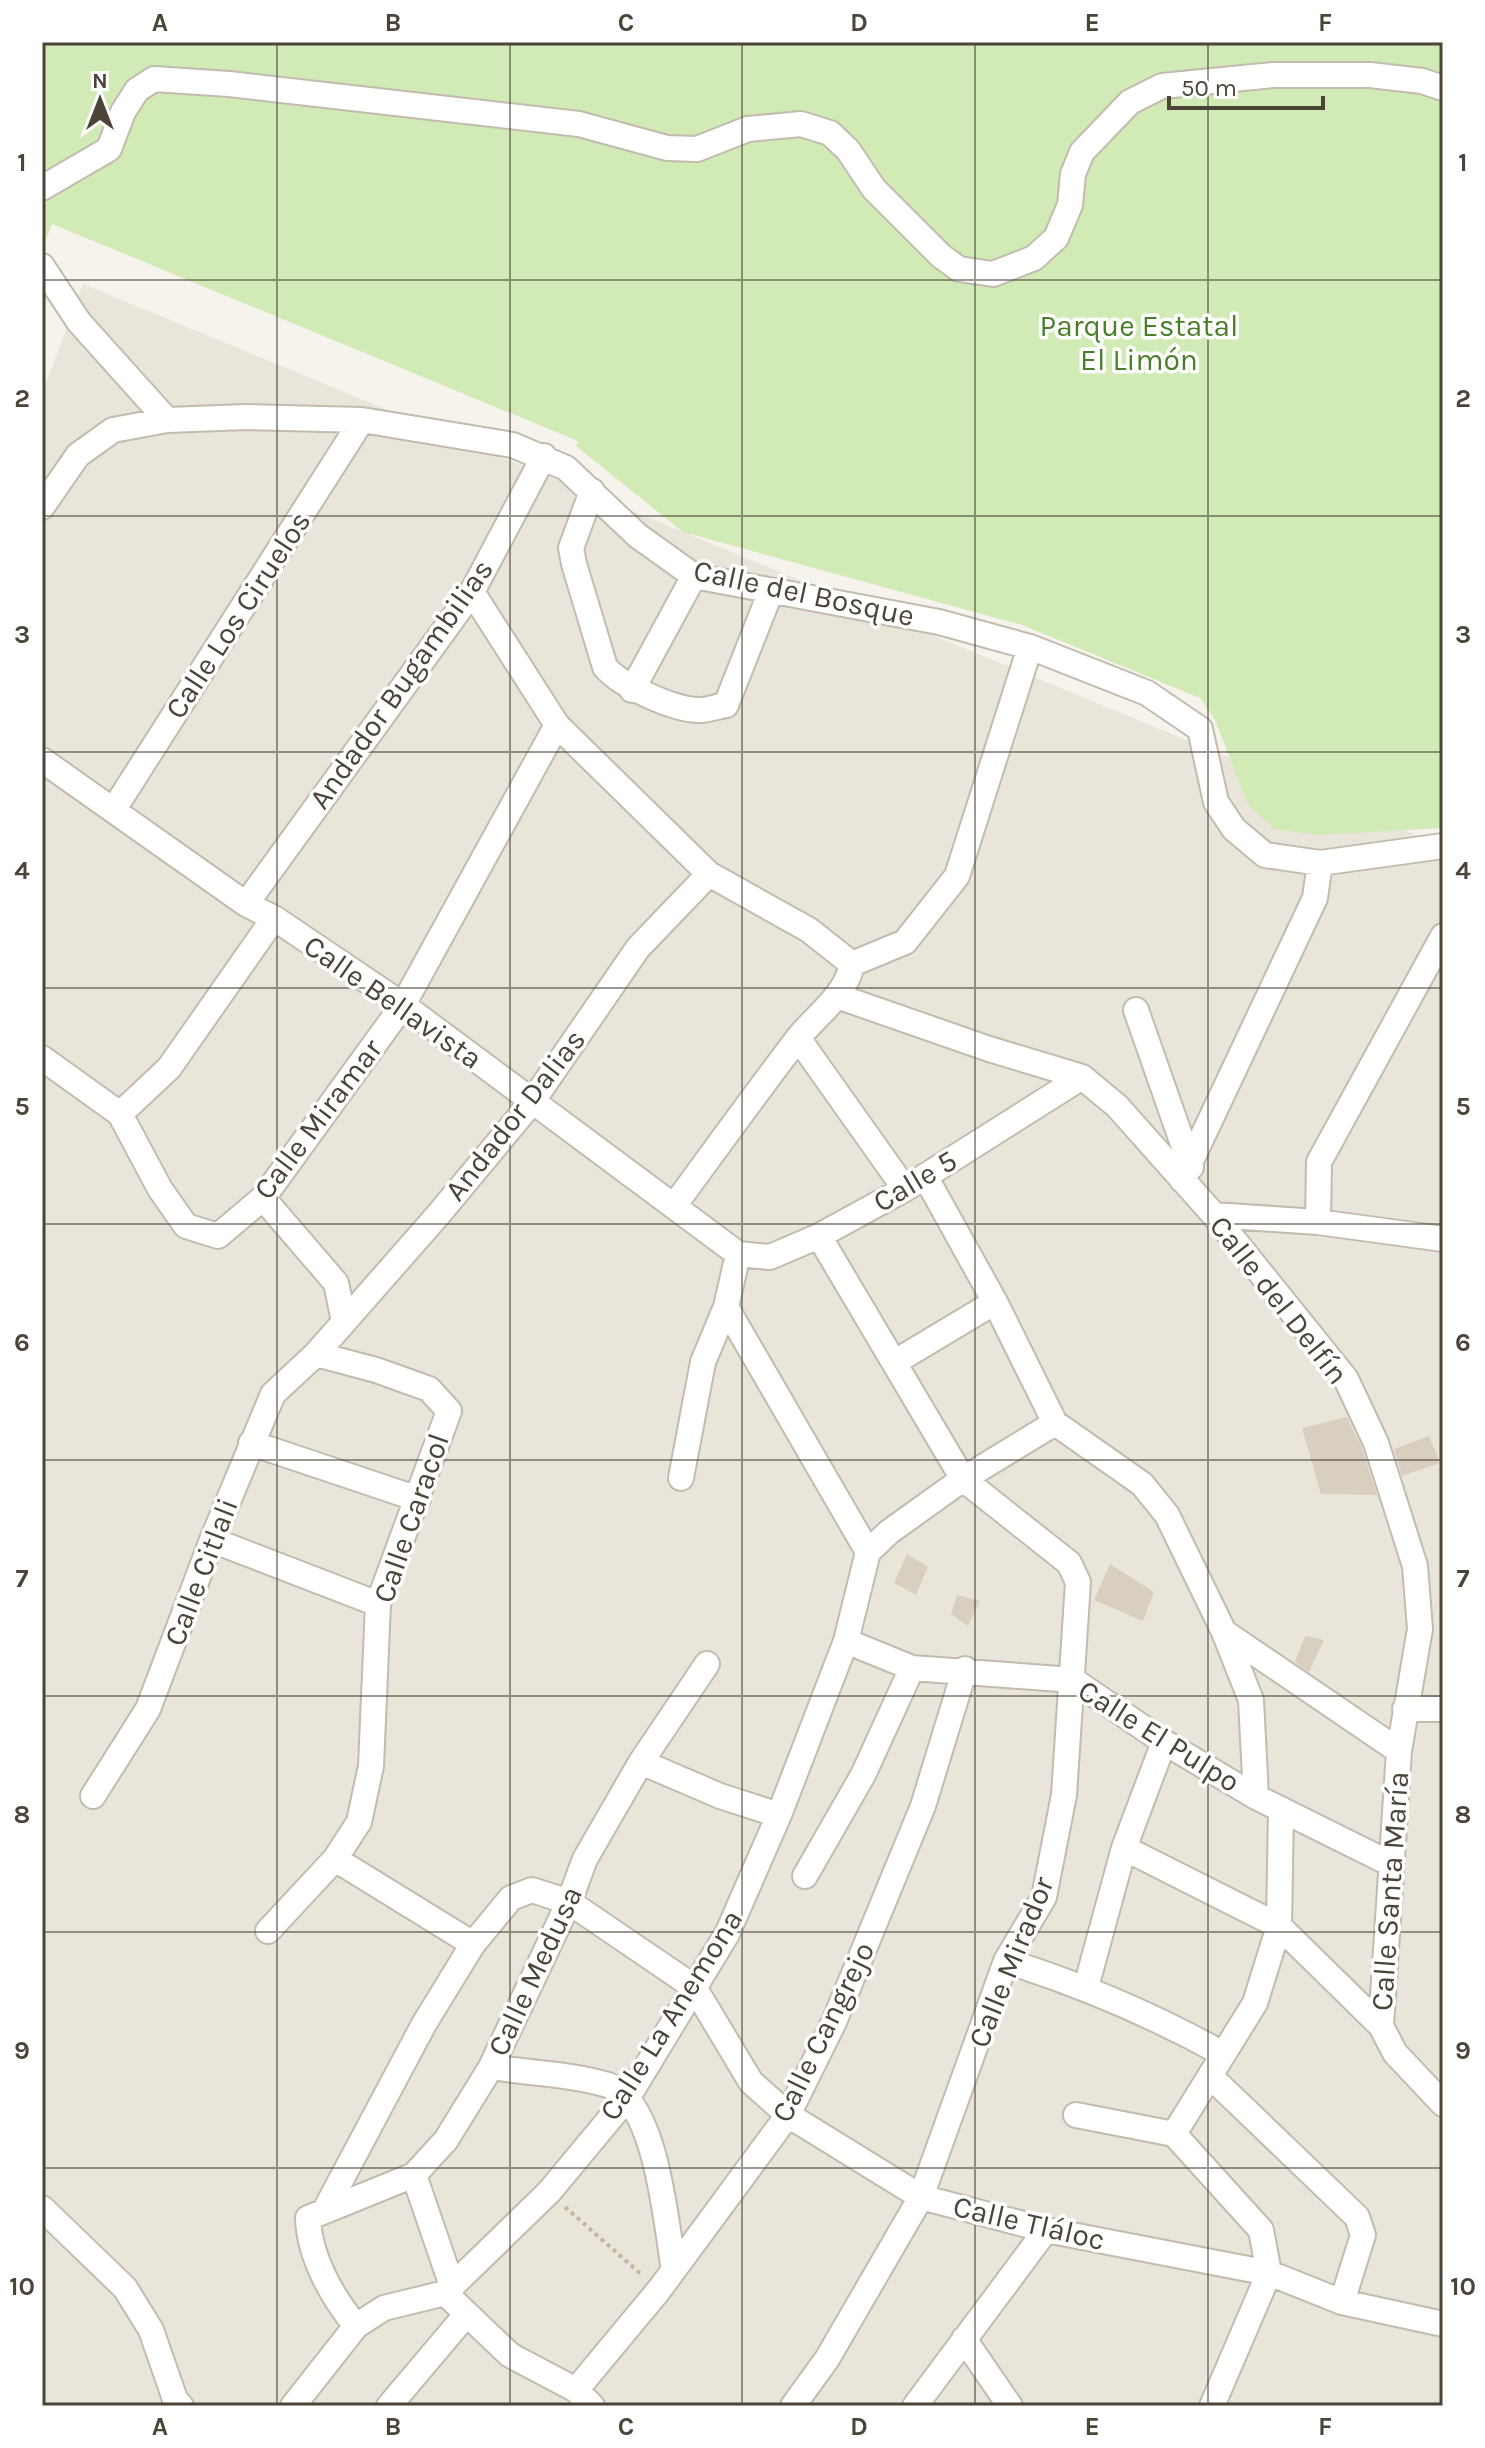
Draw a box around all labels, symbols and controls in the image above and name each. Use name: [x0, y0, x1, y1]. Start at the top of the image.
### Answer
text: A: [152, 7, 168, 38]
text: B: [385, 7, 401, 38]
text: C: [618, 7, 634, 38]
text: D: [850, 7, 868, 38]
text: E: [1084, 7, 1100, 38]
text: F: [1318, 7, 1332, 38]
north arrow: [60, 60, 140, 140]
scale bar: [1169, 60, 1323, 110]
text: N: [92, 68, 108, 94]
text: 50 m: [1181, 74, 1237, 102]
text: 1: [17, 147, 27, 178]
text: 1: [1458, 147, 1468, 178]
park label: Parque Estatal El Limón: [1040, 308, 1238, 378]
text: 2: [14, 383, 30, 414]
text: 2: [1455, 383, 1471, 414]
street label: Calle Los Ciruelos: [158, 505, 318, 725]
street label: Andador Bugambilias: [301, 552, 501, 816]
street label: Calle del Bosque: [690, 552, 918, 634]
text: 3: [14, 619, 30, 650]
text: 3: [1455, 619, 1471, 650]
text: 4: [14, 855, 30, 886]
text: 4: [1455, 855, 1471, 886]
street label: Calle Bellavista: [297, 927, 489, 1077]
street label: Andador Dalias: [437, 1022, 593, 1208]
street label: Calle Miramar: [246, 1032, 390, 1206]
text: 5: [14, 1091, 30, 1122]
text: 5: [1455, 1091, 1471, 1122]
street label: Calle 5: [867, 1142, 963, 1220]
street label: Calle del Delfín: [1202, 1209, 1356, 1391]
text: 6: [14, 1327, 30, 1358]
text: 6: [1455, 1327, 1471, 1358]
street label: Calle Caracol: [365, 1429, 457, 1607]
street label: Calle Citlali: [156, 1493, 246, 1651]
text: 7: [16, 1563, 29, 1594]
text: 7: [1457, 1563, 1470, 1594]
street label: Calle El Pulpo: [1072, 1672, 1246, 1800]
street label: Calle Santa María: [1364, 1770, 1416, 2012]
text: 8: [14, 1799, 30, 1830]
text: 8: [1455, 1799, 1471, 1830]
street label: Calle Mirador: [960, 1871, 1062, 2053]
street label: Calle Medusa: [480, 1880, 590, 2062]
street label: Calle La Anemona: [592, 1903, 750, 2127]
street label: Calle Cangrejo: [764, 1936, 882, 2128]
text: 9: [14, 2035, 30, 2066]
text: 9: [1455, 2035, 1471, 2066]
street label: Calle Tláloc: [950, 2188, 1108, 2258]
text: 10: [9, 2271, 35, 2302]
text: 10: [1450, 2271, 1476, 2302]
text: A: [152, 2411, 168, 2442]
text: B: [385, 2411, 401, 2442]
text: C: [618, 2411, 634, 2442]
text: D: [850, 2411, 868, 2442]
text: E: [1084, 2411, 1100, 2442]
text: F: [1318, 2411, 1332, 2442]

